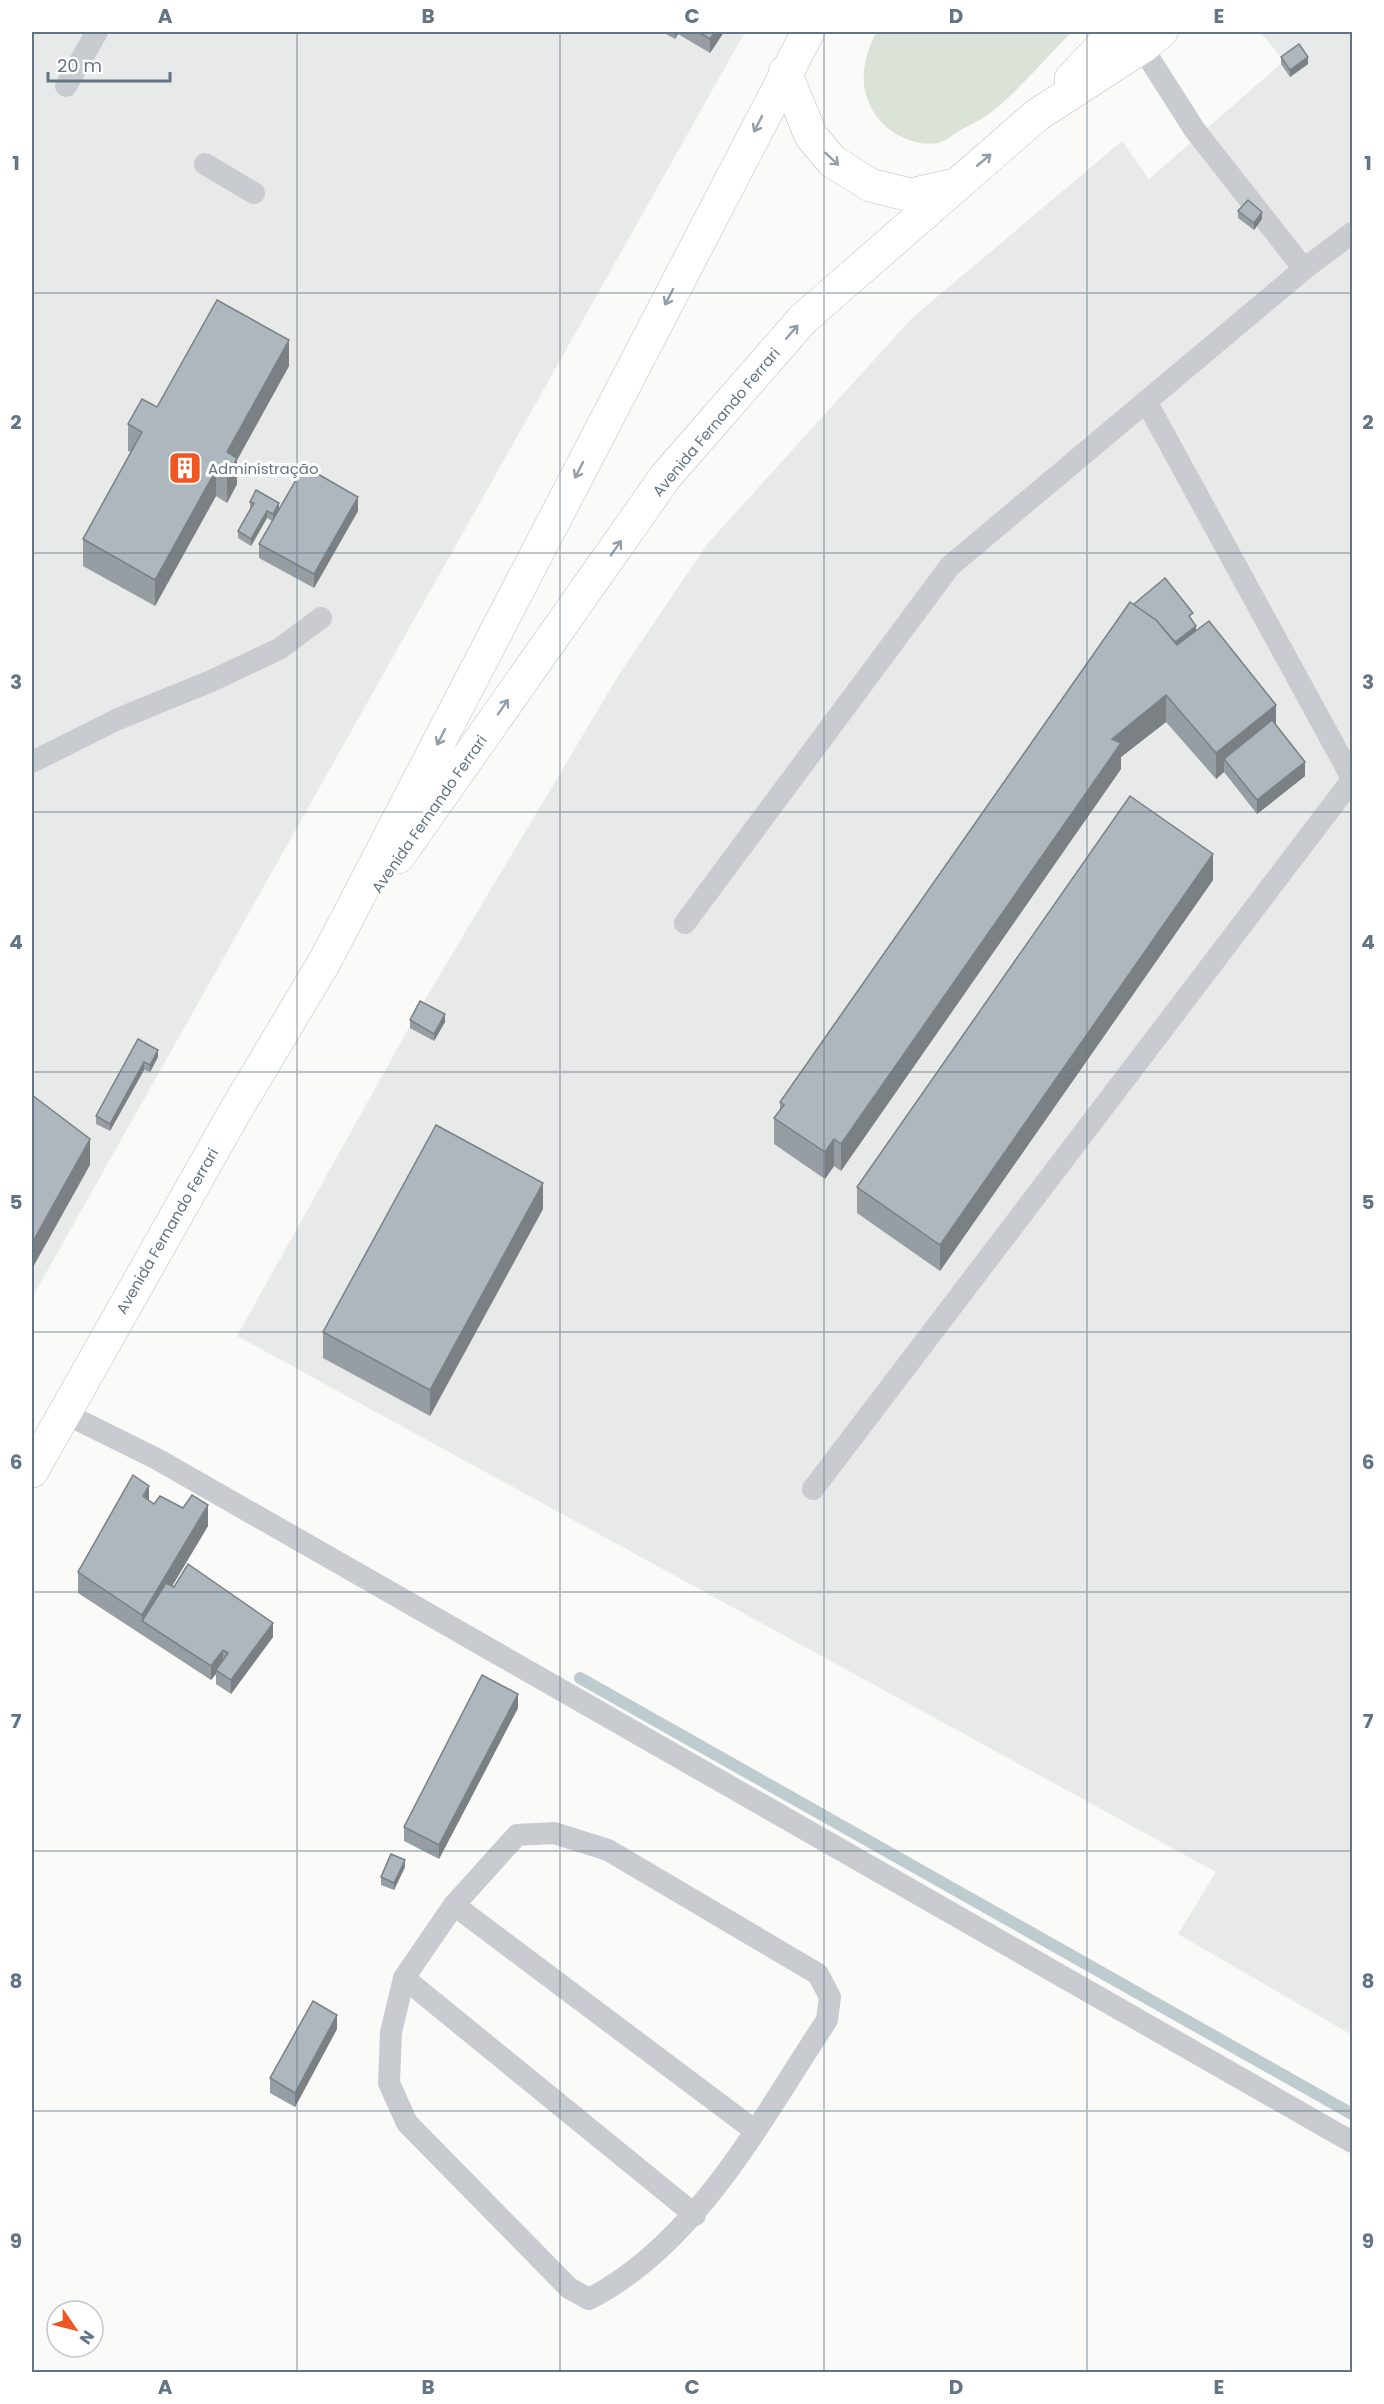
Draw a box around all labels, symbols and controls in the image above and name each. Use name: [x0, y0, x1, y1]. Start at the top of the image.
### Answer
text: A: [158, 2, 173, 30]
text: B: [421, 2, 435, 30]
text: C: [684, 2, 700, 30]
text: D: [949, 2, 963, 30]
text: E: [1214, 2, 1224, 30]
scale bar: [48, 45, 170, 83]
text: 20 m: [57, 53, 102, 78]
one-way arrow: [752, 115, 764, 133]
text: 1: [12, 149, 20, 177]
text: 1: [1364, 149, 1372, 177]
one-way arrow: [825, 152, 840, 166]
one-way arrow: [976, 153, 991, 167]
one-way arrow: [663, 288, 674, 306]
one-way arrow: [785, 325, 799, 340]
street label: Avenida Fernando Ferrari: [647, 343, 785, 501]
text: 2: [10, 408, 22, 436]
text: 2: [1362, 408, 1374, 436]
building icon: Administração: [167, 450, 203, 486]
place label: Administração: [208, 458, 319, 479]
one-way arrow: [573, 461, 584, 479]
one-way arrow: [610, 540, 622, 557]
text: 3: [10, 668, 22, 696]
text: 3: [1362, 668, 1374, 696]
one-way arrow: [497, 700, 509, 716]
one-way arrow: [435, 727, 446, 745]
street label: Avenida Fernando Ferrari: [366, 731, 492, 897]
text: 4: [9, 928, 23, 956]
text: 4: [1361, 928, 1375, 956]
street label: Avenida Fernando Ferrari: [111, 1144, 223, 1318]
text: 5: [10, 1188, 23, 1216]
text: 5: [1362, 1188, 1375, 1216]
text: 6: [10, 1448, 22, 1476]
text: 6: [1362, 1448, 1374, 1476]
text: 7: [11, 1707, 22, 1735]
text: 7: [1363, 1707, 1374, 1735]
text: 8: [10, 1967, 22, 1995]
text: 8: [1362, 1967, 1374, 1995]
text: 9: [10, 2227, 22, 2255]
text: 9: [1362, 2227, 1374, 2255]
north arrow: [45, 2299, 105, 2359]
text: N: [74, 2326, 100, 2349]
text: A: [158, 2373, 173, 2401]
text: B: [421, 2373, 435, 2401]
text: C: [684, 2373, 700, 2401]
text: D: [949, 2373, 963, 2401]
text: E: [1214, 2373, 1224, 2401]

